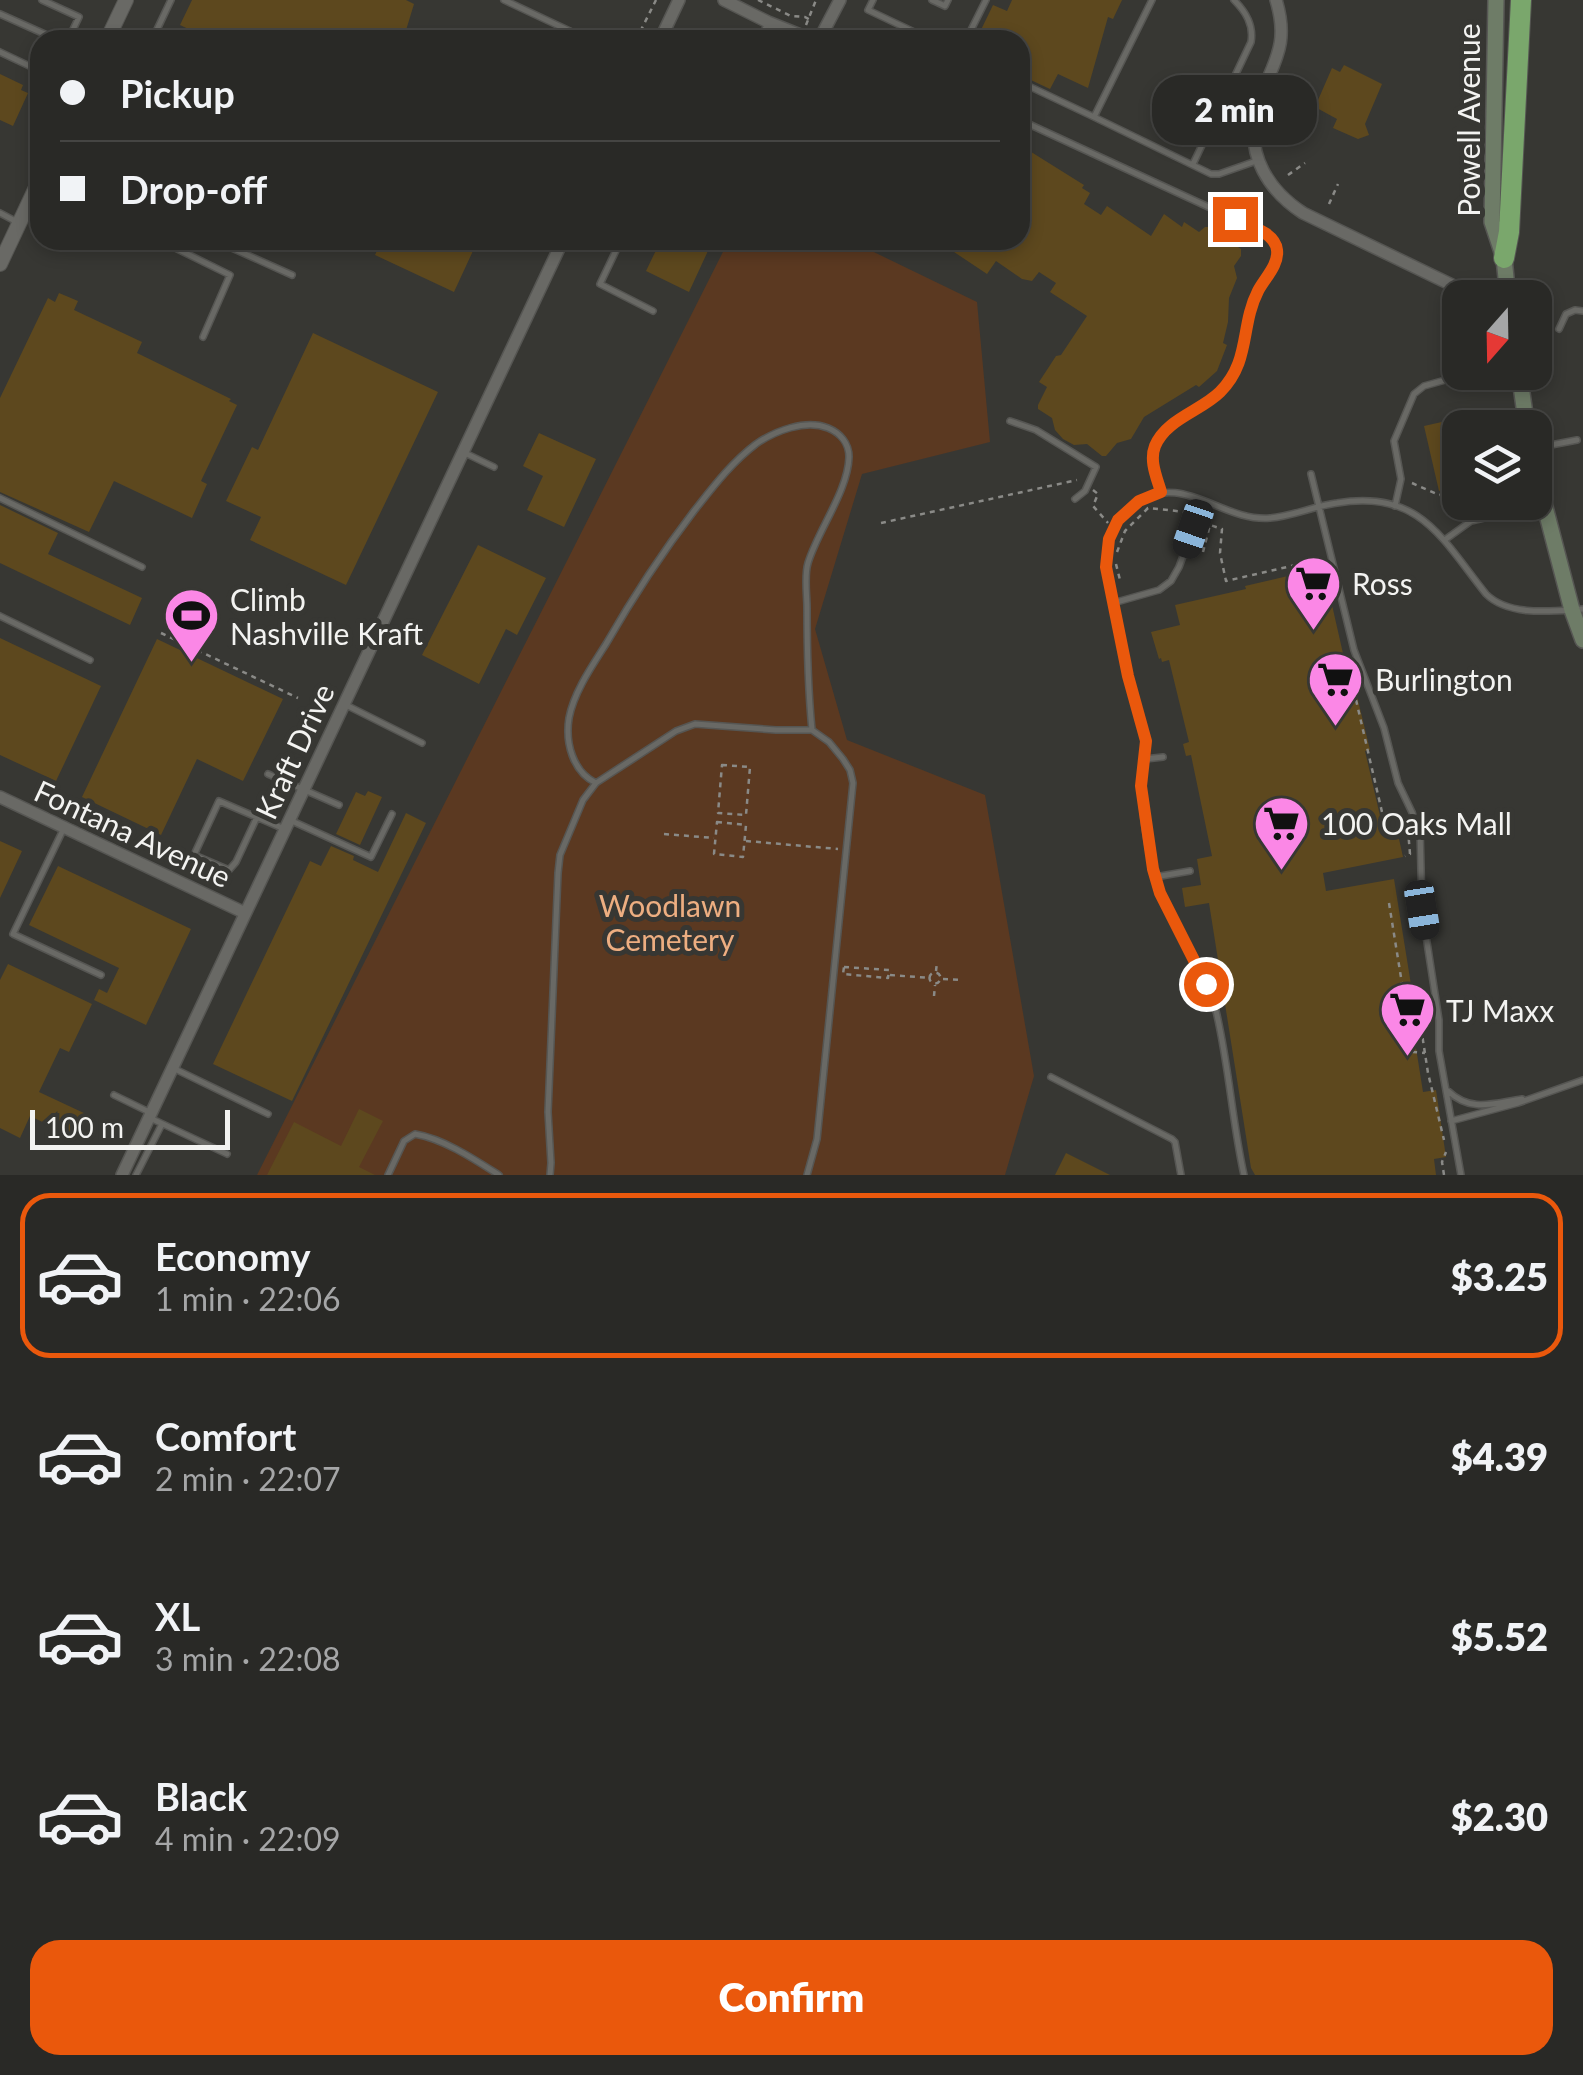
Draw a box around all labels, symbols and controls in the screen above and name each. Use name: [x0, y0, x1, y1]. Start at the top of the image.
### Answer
street label: Powell Avenue: [1450, 23, 1486, 217]
text: Pickup: [120, 70, 235, 116]
callout: 2 min: [1152, 74, 1318, 144]
text: 2 min: [1195, 90, 1274, 129]
text: Drop-off: [120, 166, 267, 212]
route end: [1213, 197, 1258, 242]
north arrow: [1442, 280, 1552, 390]
map controls: [1442, 280, 1552, 520]
button: layers: [1442, 410, 1552, 520]
car: [1169, 496, 1217, 562]
supermarket icon: Ross: [1283, 553, 1343, 632]
place label: Ross: [1352, 565, 1413, 601]
place label: Climb Nashville Kraft: [230, 581, 423, 651]
sports icon: Climb Nashville Kraft: [161, 586, 221, 665]
supermarket icon: Burlington: [1306, 649, 1366, 728]
place label: Burlington: [1375, 661, 1513, 697]
street label: Kraft Drive: [247, 678, 341, 824]
street label: Fontana Avenue: [29, 772, 237, 894]
supermarket icon: 100 Oaks Mall: [1252, 793, 1312, 872]
place label: 100 Oaks Mall: [1321, 805, 1512, 841]
car: [1402, 878, 1442, 942]
park label: Woodlawn Cemetery: [599, 887, 741, 957]
route start: [1184, 962, 1229, 1007]
supermarket icon: TJ Maxx: [1377, 980, 1437, 1059]
place label: TJ Maxx: [1446, 992, 1554, 1028]
scale bar: [30, 1105, 230, 1150]
text: 100 m: [45, 1110, 124, 1144]
icon: car: [35, 1231, 125, 1321]
text: Economy: [155, 1233, 310, 1279]
text: $3.25: [1451, 1253, 1548, 1299]
text: 1 min · 22:06: [155, 1279, 341, 1318]
icon: car: [35, 1411, 125, 1501]
text: Comfort: [155, 1413, 296, 1459]
text: $4.39: [1451, 1433, 1548, 1479]
text: 2 min · 22:07: [155, 1459, 341, 1498]
icon: car: [35, 1591, 125, 1681]
text: XL: [155, 1593, 200, 1639]
text: $5.52: [1451, 1613, 1548, 1659]
text: 3 min · 22:08: [155, 1639, 341, 1678]
icon: car: [35, 1771, 125, 1861]
text: Black: [155, 1773, 247, 1819]
text: $2.30: [1451, 1793, 1548, 1839]
text: 4 min · 22:09: [155, 1819, 341, 1858]
button: Confirm: [30, 1940, 1553, 2055]

